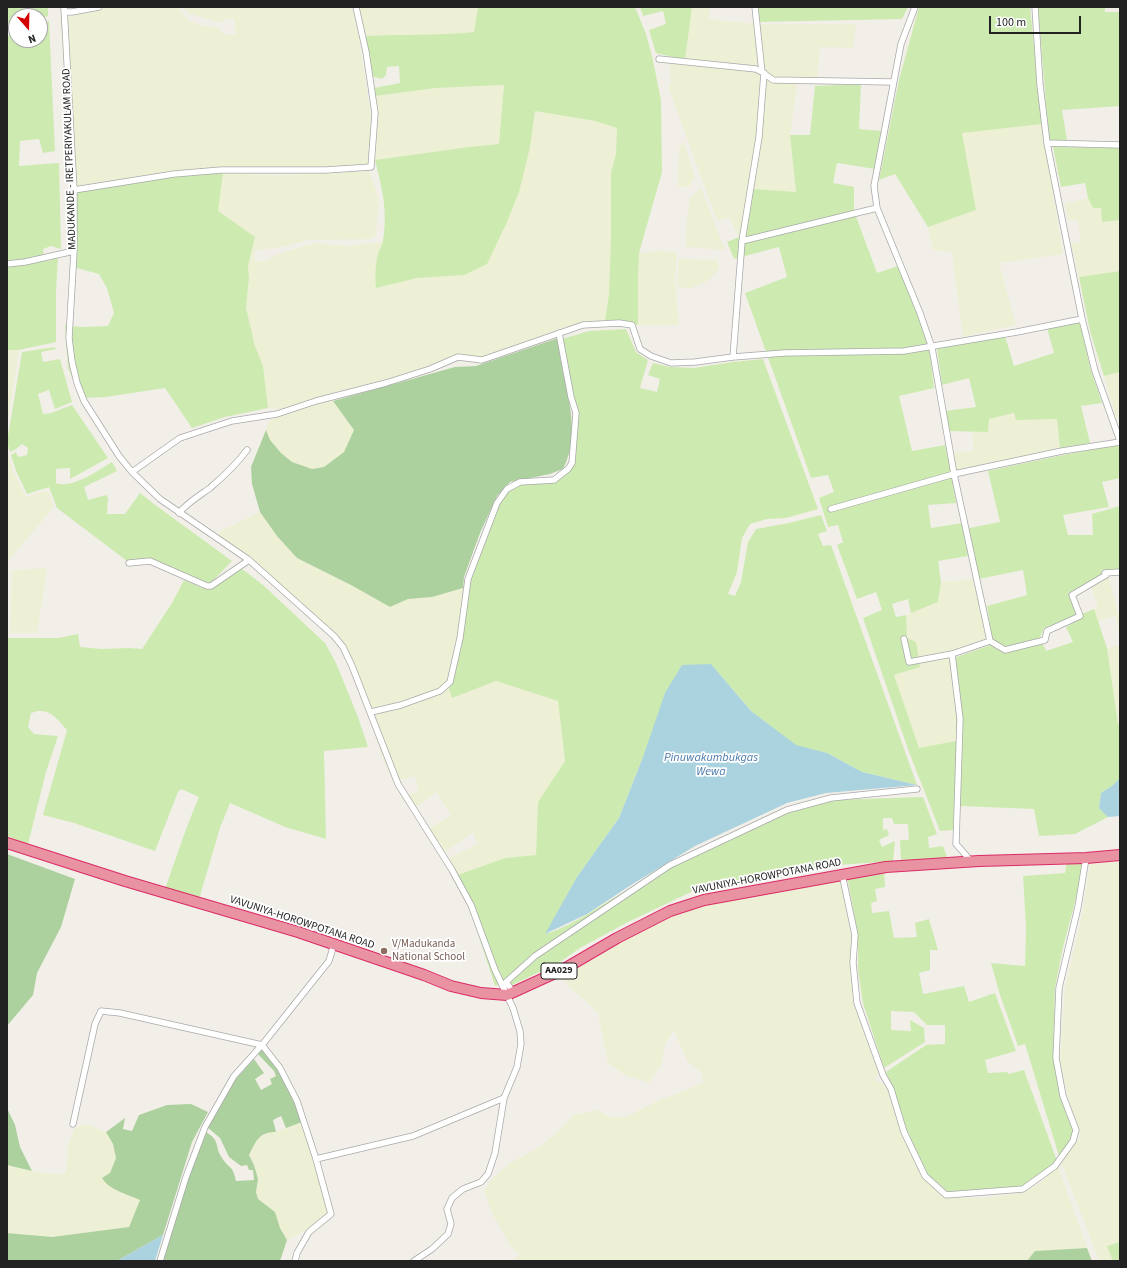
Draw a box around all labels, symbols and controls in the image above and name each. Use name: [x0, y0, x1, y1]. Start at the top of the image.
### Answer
north arrow: [8, 8, 48, 48]
scale bar: [991, 8, 1083, 34]
text: 100 m: [996, 14, 1026, 31]
text: N: [26, 31, 38, 47]
street label: MADUKANDE - IRETPERIYAKULAM ROAD: [60, 68, 80, 250]
water label: Pinuwakumbukgas Wewa: [664, 751, 758, 779]
street label: VAVUNIYA-HOROWPOTANA ROAD: [691, 856, 843, 898]
street label: VAVUNIYA-HOROWPOTANA ROAD: [228, 893, 376, 953]
place label: V/Madukanda National School: [392, 938, 465, 964]
marker: V/Madukanda National School: [379, 946, 389, 956]
road number: AA029: [541, 963, 577, 979]

